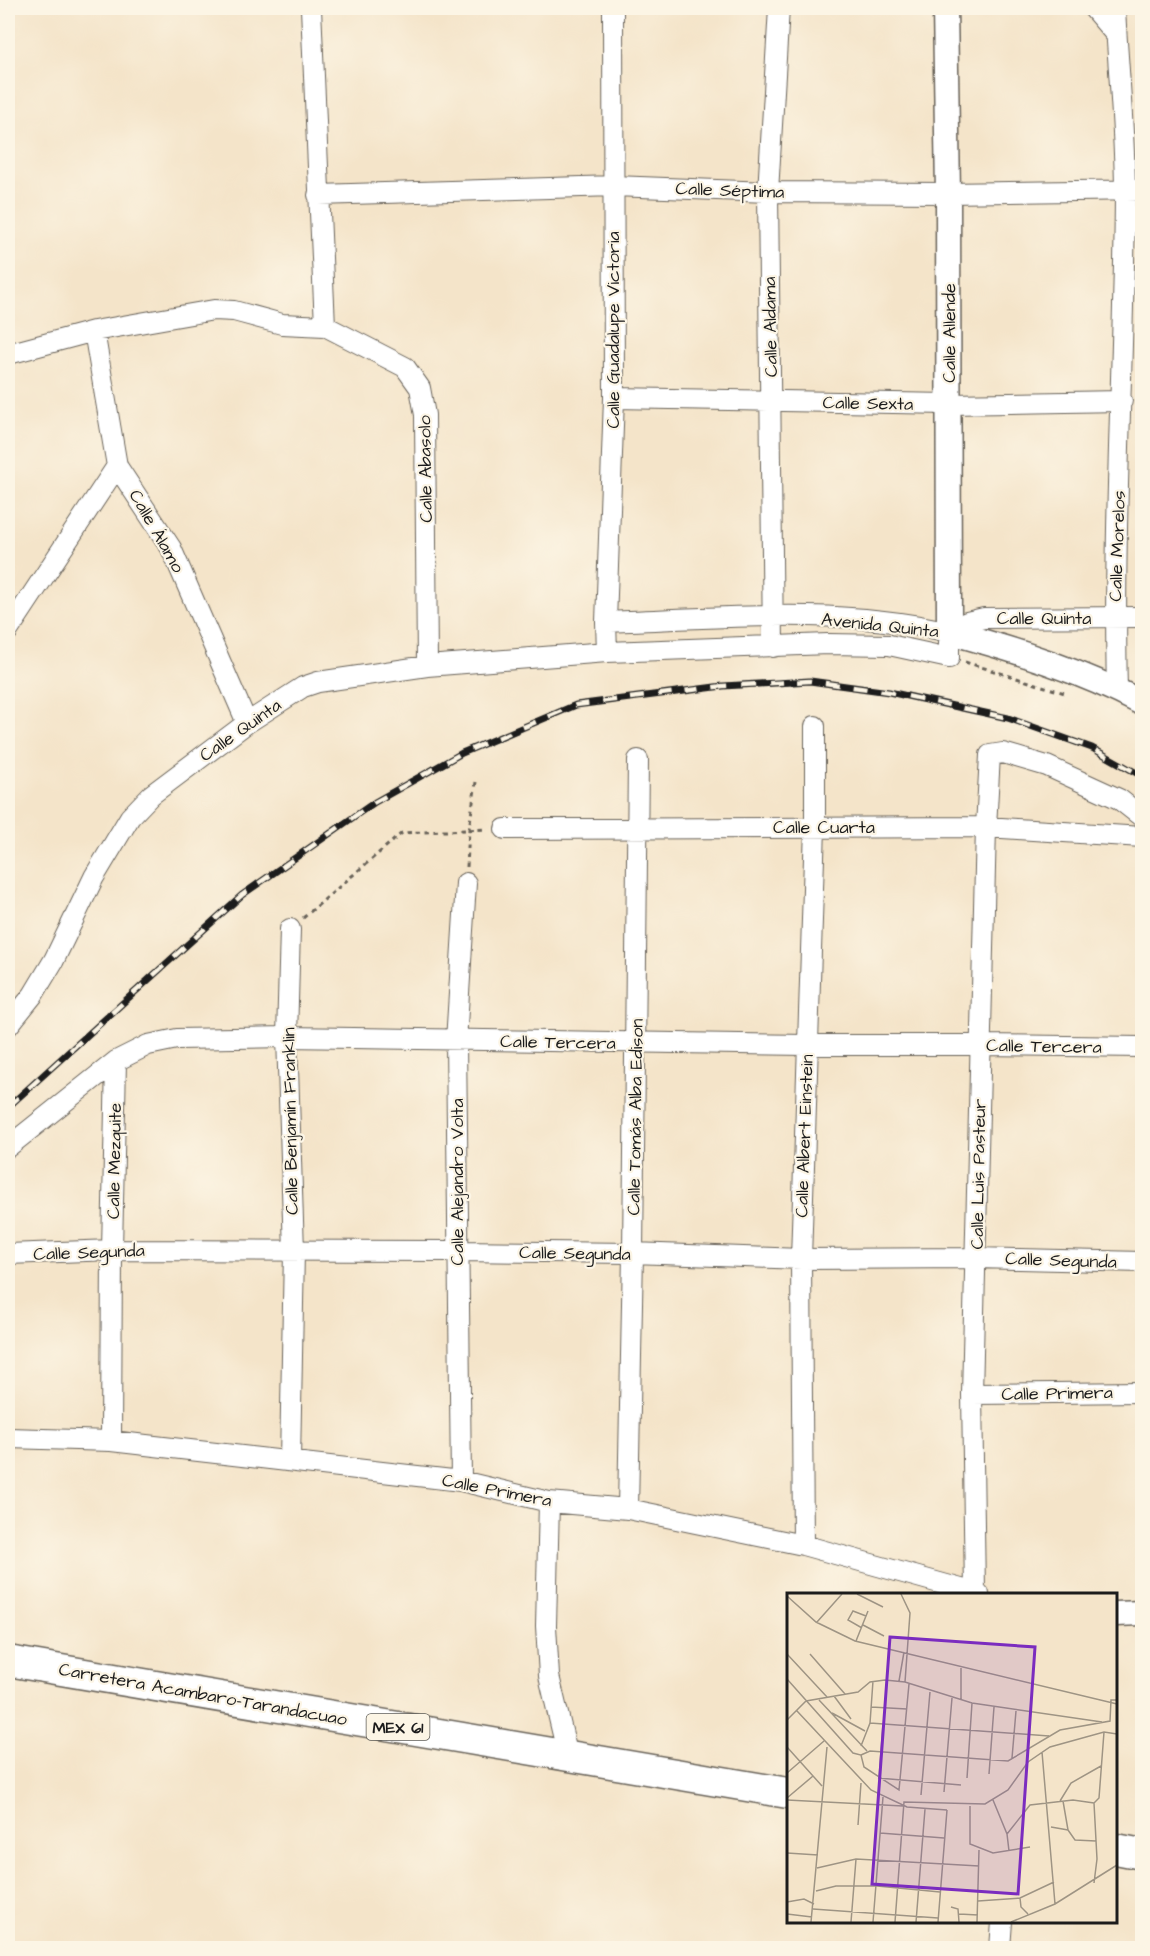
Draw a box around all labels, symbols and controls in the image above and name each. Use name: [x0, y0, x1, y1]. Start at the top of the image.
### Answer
street label: Calle Séptima: [675, 176, 785, 205]
street label: Calle Guadalupe Victoria: [601, 231, 626, 429]
street label: Calle Aldama: [757, 277, 784, 377]
street label: Calle Allende: [937, 283, 962, 383]
street label: Calle Sexta: [822, 390, 914, 417]
street label: Calle Abasolo: [412, 415, 439, 523]
street label: Calle Álamo: [123, 485, 190, 577]
street label: Calle Morelos: [1103, 490, 1132, 602]
street label: Calle Quinta: [997, 606, 1091, 631]
street label: Avenida Quinta: [820, 607, 940, 644]
street label: Calle Quinta: [194, 693, 286, 768]
street label: Calle Cuarta: [773, 815, 875, 840]
street label: Calle Tomás Alba Edison: [621, 1018, 650, 1216]
street label: Calle Benjamín Franklin: [276, 1027, 305, 1215]
street label: Calle Tercera: [500, 1029, 616, 1056]
street label: Calle Tercera: [986, 1033, 1102, 1060]
street label: Calle Albert Einstein: [789, 1054, 820, 1218]
street label: Calle Alejandro Volta: [445, 1098, 470, 1266]
street label: Calle Luis Pasteur: [965, 1098, 992, 1250]
street label: Calle Mezquite: [101, 1102, 128, 1219]
street label: Calle Segunda: [33, 1238, 145, 1268]
street label: Calle Segunda: [519, 1240, 631, 1268]
street label: Calle Segunda: [1005, 1246, 1117, 1276]
street label: Calle Primera: [1001, 1380, 1113, 1407]
street label: Calle Primera: [440, 1468, 554, 1513]
inset map: [787, 1593, 1117, 1923]
street label: Carretera Acambaro-Tarandacuao: [57, 1657, 349, 1732]
road number: MEX 61: [366, 1714, 430, 1740]

